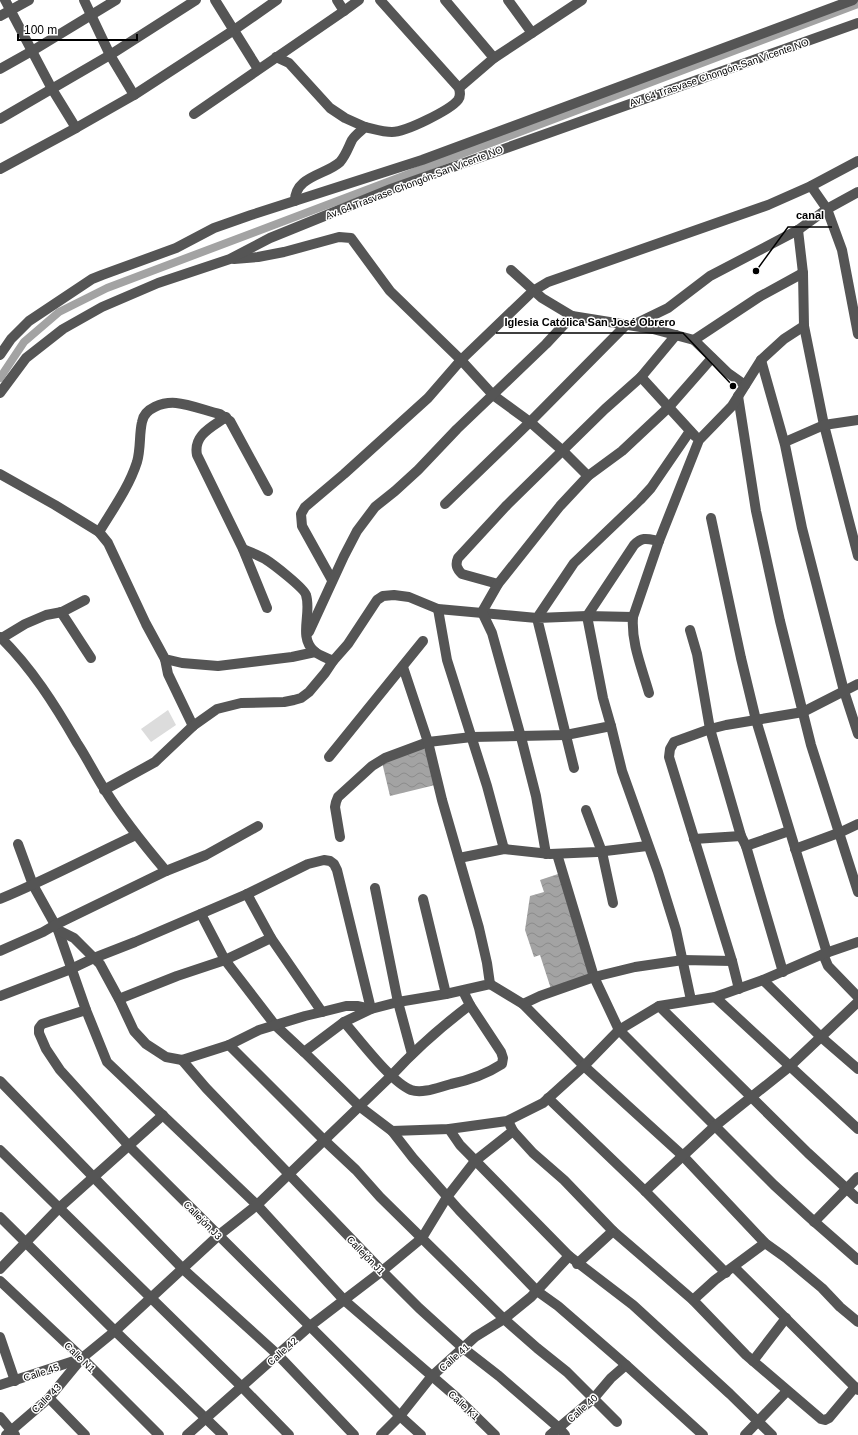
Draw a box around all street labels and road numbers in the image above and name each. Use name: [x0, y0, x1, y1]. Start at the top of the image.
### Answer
street label: Av. 64 Trasvase Chongón-San Vicente NO: [628, 36, 811, 108]
street label: Av. 64 Trasvase Chongón-San Vicente NO: [324, 143, 505, 221]
street label: Callejón J3: [181, 1199, 224, 1242]
street label: Callejón J1: [344, 1234, 387, 1277]
street label: Calle 42: [265, 1335, 300, 1368]
street label: Calle N1: [62, 1340, 98, 1375]
street label: Calle 41: [437, 1341, 472, 1374]
street label: Calle 45: [22, 1361, 61, 1383]
street label: Calle 43: [29, 1381, 64, 1415]
street label: Calle K1: [446, 1388, 482, 1423]
street label: Calle 40: [565, 1392, 600, 1425]

